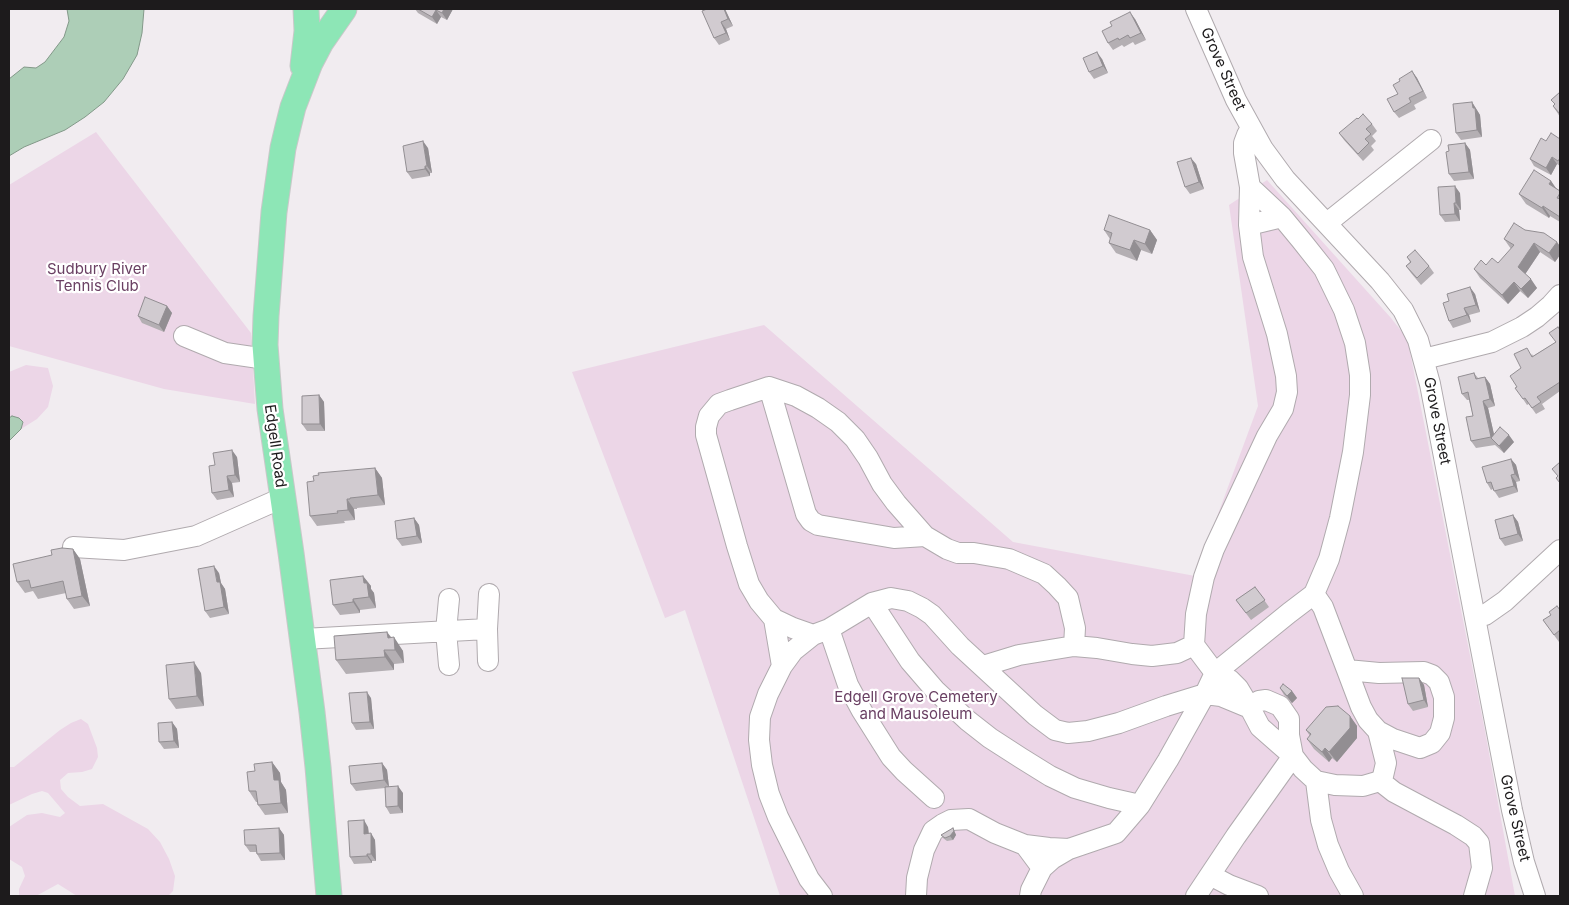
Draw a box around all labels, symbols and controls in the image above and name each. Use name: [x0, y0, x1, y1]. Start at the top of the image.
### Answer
street label: Grove Street: [1197, 25, 1249, 113]
park label: Sudbury River Tennis Club: [47, 260, 147, 295]
street label: Grove Street: [1420, 376, 1454, 466]
street label: Edgell Road: [260, 403, 290, 489]
park label: Edgell Grove Cemetery and Mausoleum: [834, 688, 998, 723]
street label: Grove Street: [1496, 773, 1534, 863]

